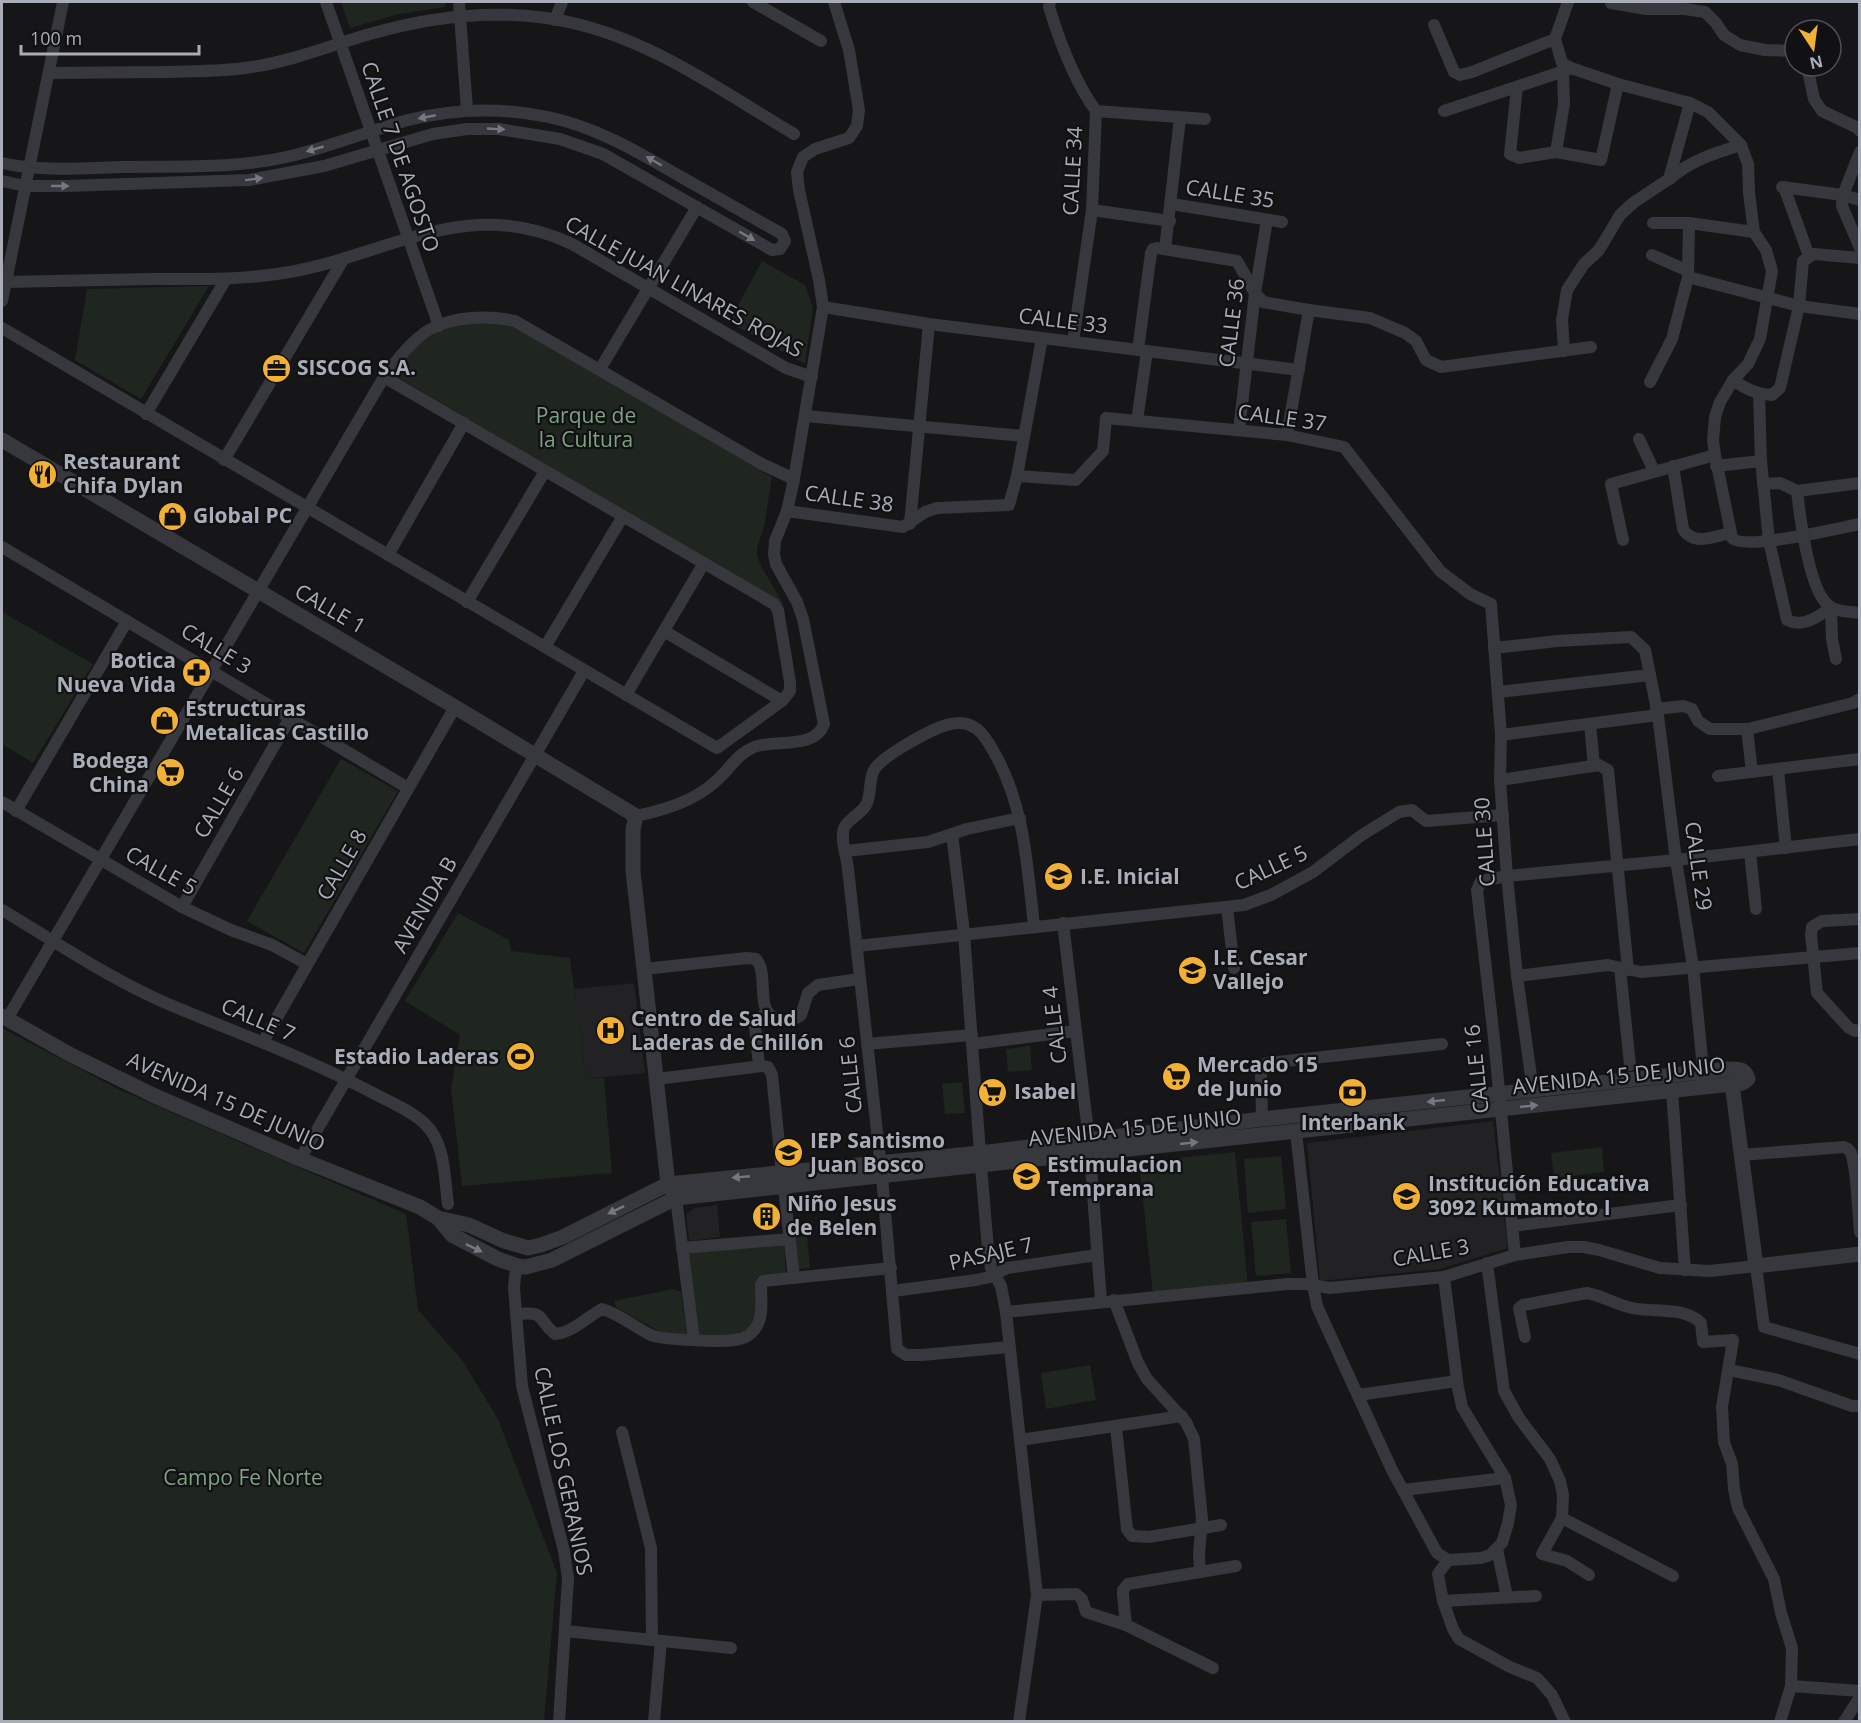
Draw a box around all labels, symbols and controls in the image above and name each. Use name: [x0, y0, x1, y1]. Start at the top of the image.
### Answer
scale bar: [21, 18, 200, 56]
north arrow: [1783, 18, 1843, 78]
text: 100 m: [30, 26, 82, 50]
text: N: [1808, 50, 1825, 75]
street label: CALLE 7 DE AGOSTO: [355, 58, 447, 256]
one-way arrow: [417, 113, 436, 122]
one-way arrow: [487, 125, 506, 134]
street label: CALLE 34: [1056, 125, 1088, 216]
one-way arrow: [306, 145, 324, 154]
one-way arrow: [646, 155, 662, 166]
street label: CALLE 35: [1184, 172, 1277, 214]
one-way arrow: [245, 175, 264, 184]
one-way arrow: [50, 181, 69, 191]
street label: CALLE JUAN LINARES ROJAS: [560, 209, 809, 363]
one-way arrow: [739, 230, 756, 240]
street label: CALLE 36: [1212, 277, 1250, 369]
street label: CALLE 33: [1017, 301, 1109, 339]
office icon: SISCOG S.A.: [260, 352, 292, 384]
place label: SISCOG S.A.: [297, 353, 416, 381]
street label: CALLE 37: [1236, 397, 1328, 437]
park label: Parque de la Cultura: [536, 401, 636, 453]
place label: Restaurant Chifa Dylan: [63, 447, 183, 499]
restaurant icon: Restaurant Chifa Dylan: [26, 458, 58, 490]
street label: CALLE 38: [803, 478, 895, 518]
shop icon: Global PC: [156, 500, 188, 532]
place label: Global PC: [193, 501, 292, 529]
street label: CALLE 1: [290, 577, 371, 640]
street label: CALLE 3: [176, 616, 257, 680]
place label: Botica Nueva Vida: [57, 646, 176, 698]
pharmacy icon: Botica Nueva Vida: [181, 657, 213, 689]
place label: Estructuras Metalicas Castillo: [185, 694, 369, 746]
shop icon: Estructuras Metalicas Castillo: [148, 705, 180, 737]
place label: Bodega China: [72, 746, 149, 798]
supermarket icon: Bodega China: [154, 757, 186, 789]
street label: CALLE 6: [187, 762, 250, 843]
street label: CALLE 30: [1467, 796, 1501, 888]
street label: CALLE 29: [1679, 820, 1719, 912]
street label: CALLE 8: [310, 824, 373, 905]
street label: CALLE 5: [1230, 838, 1312, 896]
street label: CALLE 5: [121, 839, 202, 901]
street label: AVENIDA B: [385, 851, 463, 958]
school or university icon: I.E. Inicial: [1043, 861, 1075, 893]
place label: I.E. Inicial: [1080, 862, 1180, 890]
place label: I.E. Cesar Vallejo: [1213, 943, 1308, 995]
school or university icon: I.E. Cesar Vallejo: [1176, 954, 1208, 986]
street label: CALLE 4: [1035, 985, 1073, 1065]
street label: CALLE 7: [217, 991, 300, 1047]
place label: Centro de Salud Laderas de Chillón: [631, 1004, 824, 1056]
hospital icon: Centro de Salud Laderas de Chillón: [594, 1015, 626, 1047]
street label: CALLE 16: [1457, 1023, 1495, 1115]
street label: CALLE 6: [832, 1035, 868, 1115]
sports icon: Estadio Laderas: [504, 1041, 536, 1073]
place label: Estadio Laderas: [334, 1042, 499, 1070]
street label: AVENIDA 15 DE JUNIO: [123, 1045, 330, 1157]
place label: Mercado 15 de Junio: [1197, 1050, 1318, 1102]
street label: AVENIDA 15 DE JUNIO: [1511, 1050, 1727, 1100]
supermarket icon: Mercado 15 de Junio: [1160, 1061, 1192, 1093]
supermarket icon: Isabel: [977, 1076, 1009, 1108]
bank icon: Interbank: [1337, 1076, 1369, 1108]
place label: Isabel: [1014, 1077, 1076, 1105]
one-way arrow: [1427, 1096, 1446, 1106]
street label: AVENIDA 15 DE JUNIO: [1027, 1102, 1243, 1152]
one-way arrow: [1520, 1102, 1539, 1111]
place label: Interbank: [1301, 1108, 1406, 1136]
place label: IEP Santismo Juan Bosco: [808, 1126, 945, 1178]
school or university icon: IEP Santismo Juan Bosco: [773, 1137, 805, 1169]
one-way arrow: [1180, 1139, 1199, 1148]
place label: Estimulacion Temprana: [1047, 1150, 1182, 1202]
school or university icon: Estimulacion Temprana: [1010, 1161, 1042, 1193]
place label: Institución Educativa 3092 Kumamoto I: [1428, 1169, 1650, 1221]
one-way arrow: [732, 1172, 751, 1182]
school or university icon: Institución Educativa 3092 Kumamoto I: [1391, 1180, 1423, 1212]
place label: Niño Jesus de Belen: [787, 1189, 897, 1241]
building icon: Niño Jesus de Belen: [750, 1200, 782, 1232]
one-way arrow: [607, 1206, 624, 1215]
street label: PASAJE 7: [946, 1230, 1036, 1276]
street label: CALLE 3: [1390, 1231, 1471, 1273]
one-way arrow: [466, 1243, 483, 1253]
street label: CALLE LOS GERANIOS: [528, 1364, 600, 1578]
park label: Campo Fe Norte: [163, 1463, 323, 1491]

